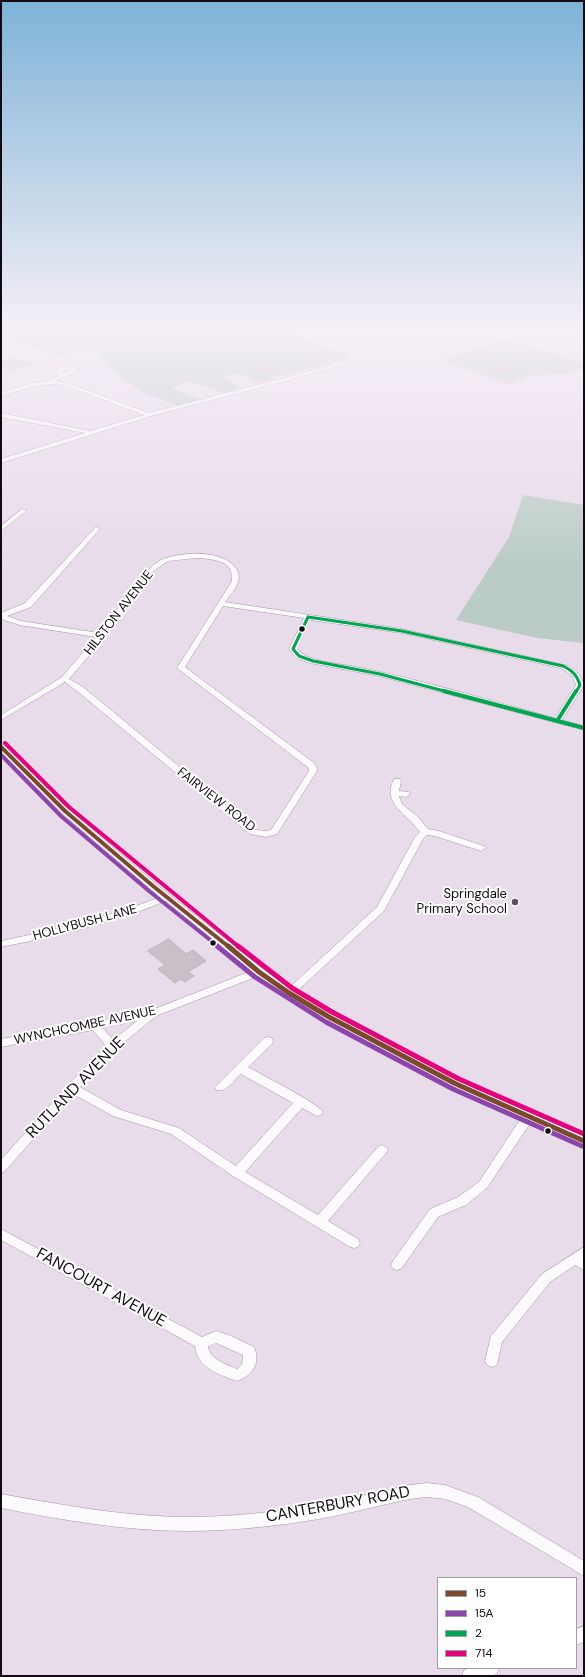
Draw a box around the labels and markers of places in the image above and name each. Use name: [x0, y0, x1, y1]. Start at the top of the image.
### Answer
unlabelled marker: [297, 624, 307, 634]
place label: Springdale Primary School: [417, 887, 507, 918]
marker: Springdale Primary School: [510, 897, 520, 907]
unlabelled marker: [208, 938, 218, 948]
unlabelled marker: [543, 1126, 553, 1136]

